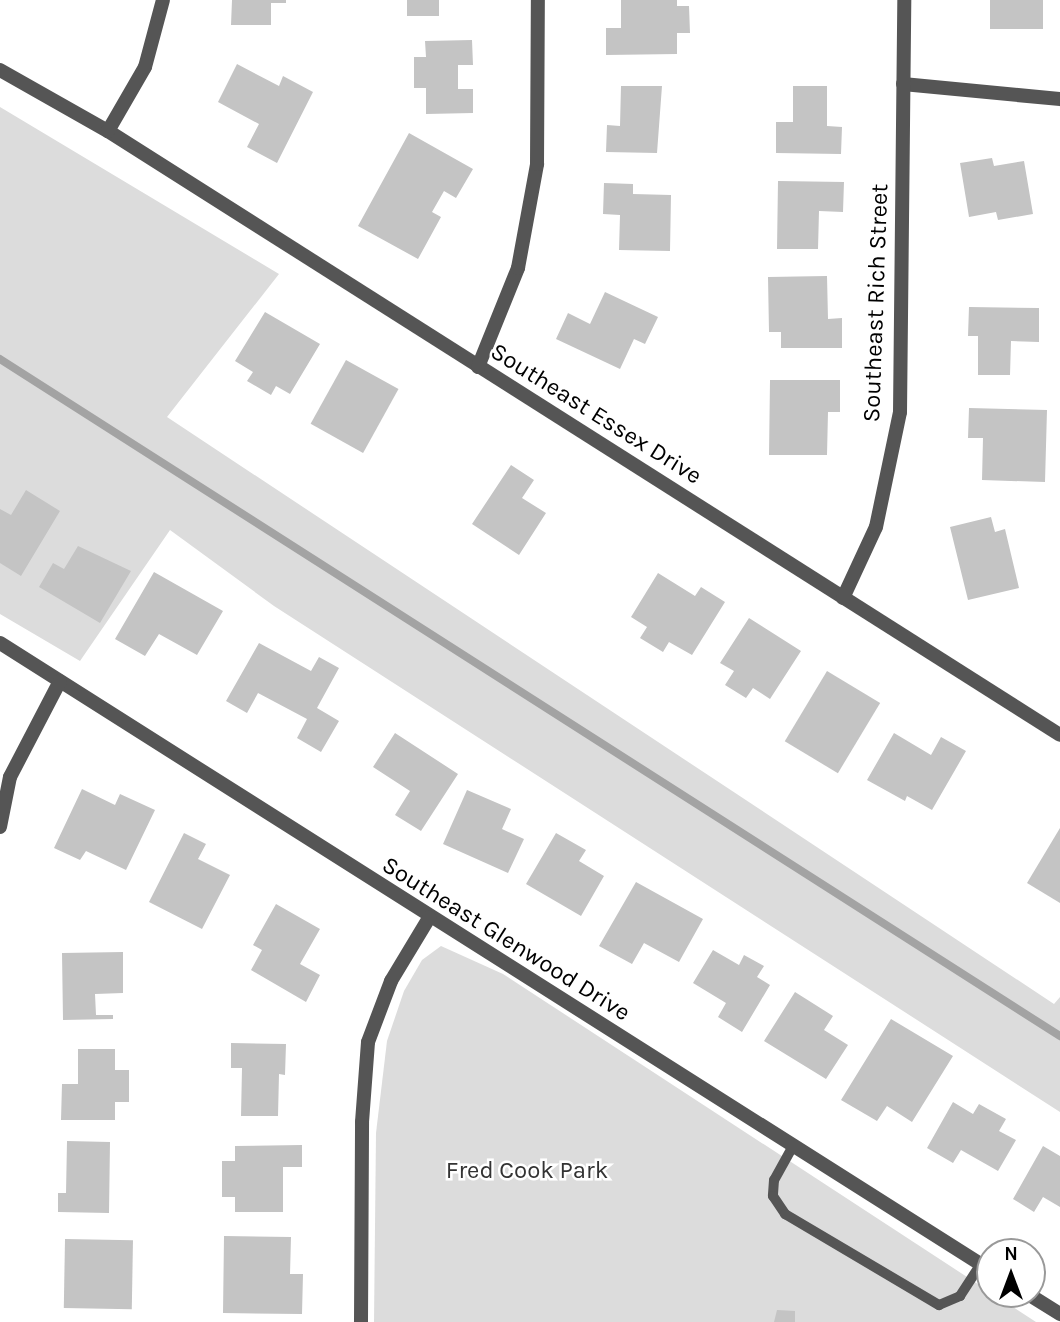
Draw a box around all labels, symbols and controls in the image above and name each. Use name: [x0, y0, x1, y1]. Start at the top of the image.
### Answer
street label: Southeast Rich Street: [857, 183, 895, 423]
street label: Southeast Essex Drive: [485, 337, 707, 491]
street label: Southeast Glenwood Drive: [377, 851, 635, 1027]
park label: Fred Cook Park: [446, 1157, 608, 1185]
north arrow: [976, 1238, 1046, 1308]
text: N: [1004, 1243, 1018, 1265]

